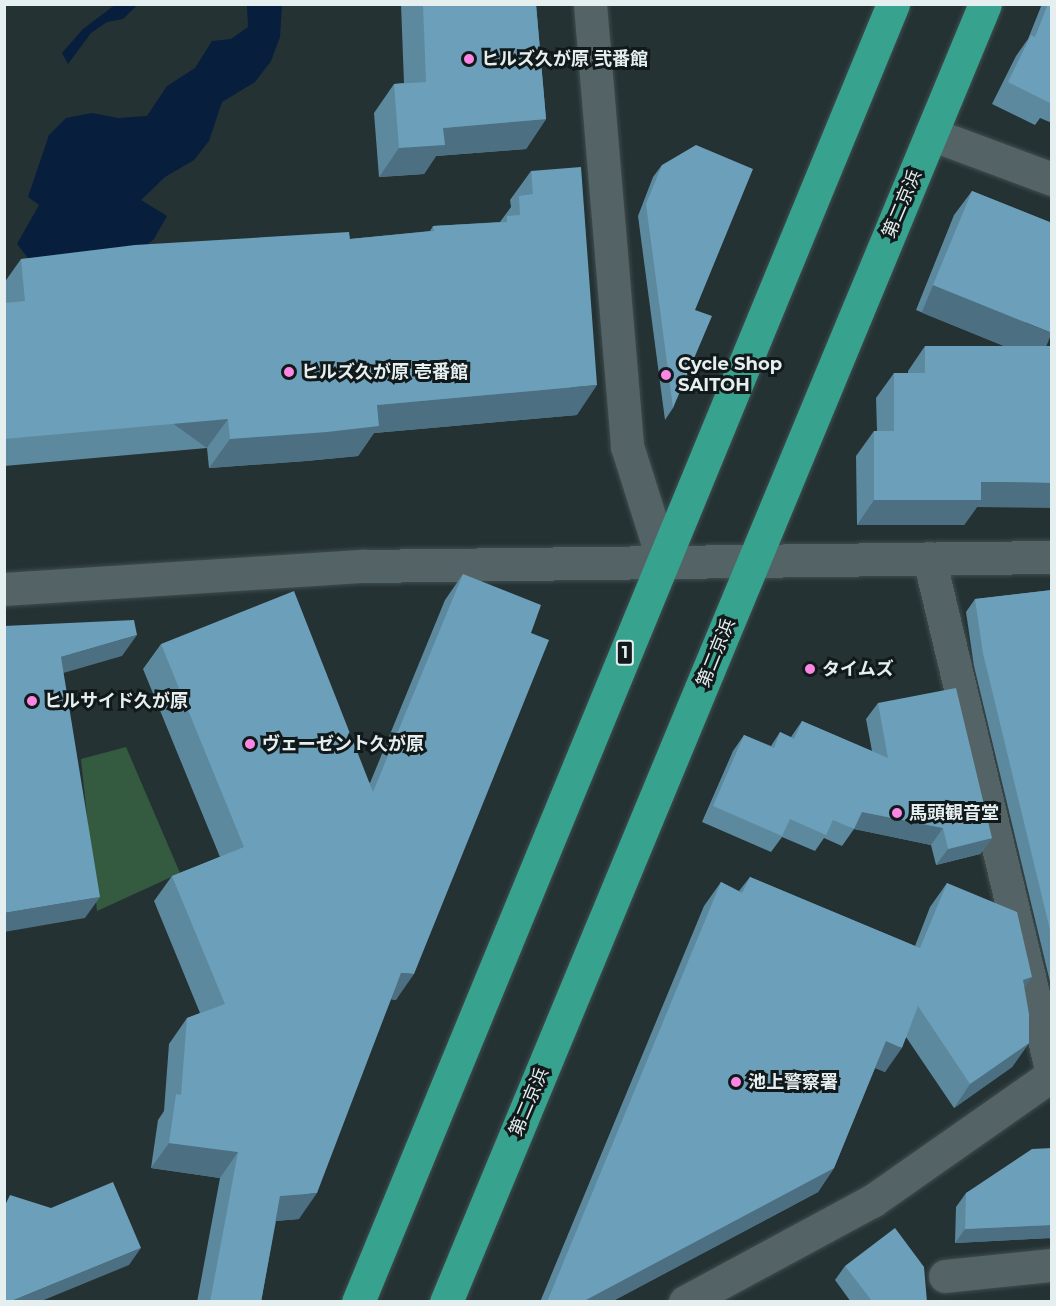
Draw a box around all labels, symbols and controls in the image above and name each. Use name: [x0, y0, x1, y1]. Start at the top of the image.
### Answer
place label: ヒルズ久が原 弐番館: [481, 48, 648, 70]
marker: ヒルズ久が原 弐番館: [462, 52, 476, 66]
street label: 第二京浜: [878, 167, 926, 241]
place label: Cycle Shop SAITOH: [678, 354, 782, 397]
place label: ヒルズ久が原 壱番館: [301, 361, 468, 383]
marker: ヒルズ久が原 壱番館: [282, 365, 296, 379]
marker: Cycle Shop SAITOH: [659, 368, 673, 382]
street label: 第二京浜: [693, 616, 739, 690]
road number: 1: [614, 640, 636, 666]
place label: タイムズ: [822, 658, 894, 680]
marker: タイムズ: [803, 662, 817, 676]
place label: ヒルサイド久が原: [44, 690, 188, 712]
marker: ヒルサイド久が原: [25, 694, 39, 708]
place label: ヴェーゼント久が原: [262, 733, 424, 755]
marker: ヴェーゼント久が原: [243, 737, 257, 751]
place label: 馬頭観音堂: [909, 802, 999, 824]
marker: 馬頭観音堂: [890, 806, 904, 820]
street label: 第二京浜: [505, 1065, 553, 1139]
place label: 池上警察署: [748, 1071, 838, 1093]
marker: 池上警察署: [729, 1075, 743, 1089]

